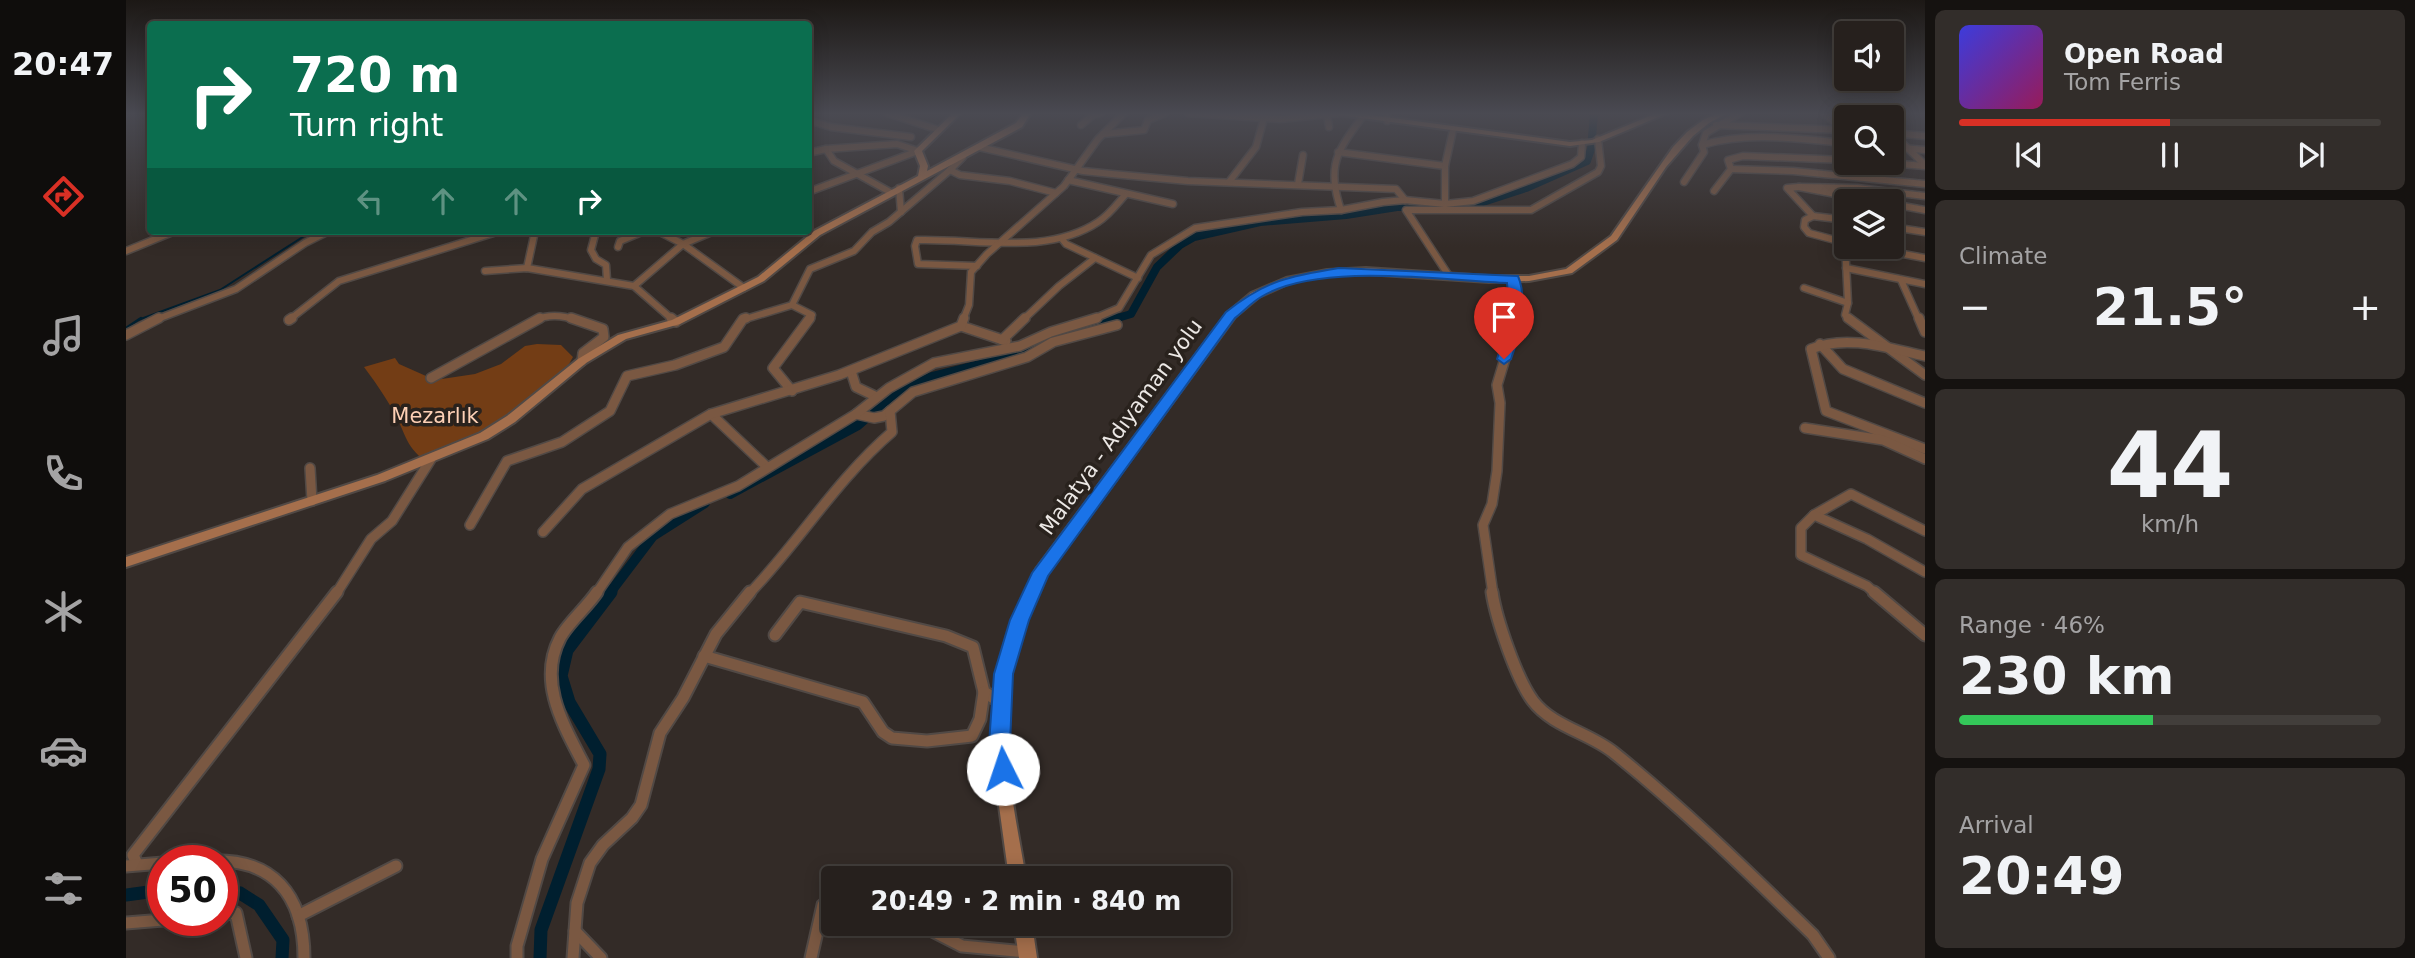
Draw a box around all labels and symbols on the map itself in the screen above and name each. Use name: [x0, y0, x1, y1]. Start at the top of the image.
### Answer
pin: [1474, 287, 1534, 359]
street label: Malatya - Adıyaman yolu: [1035, 315, 1207, 539]
park label: Mezarlık: [391, 404, 480, 428]
position arrow: [966, 732, 1040, 806]
speed limit sign: 50: [147, 845, 238, 936]

